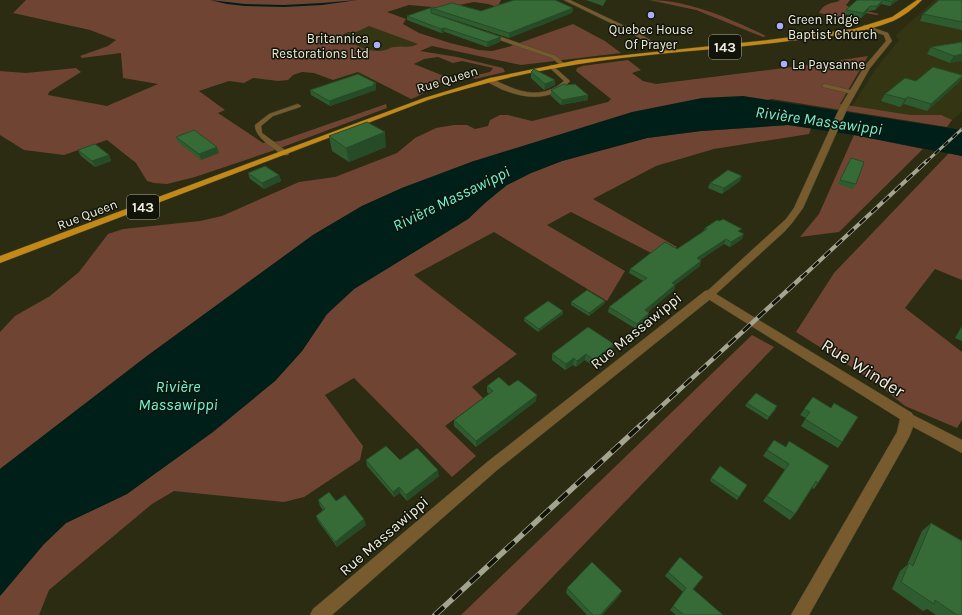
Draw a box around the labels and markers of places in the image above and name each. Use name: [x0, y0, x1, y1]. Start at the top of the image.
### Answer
marker: Quebec House Of Prayer: [646, 10, 656, 20]
place label: Green Ridge Baptist Church: [788, 12, 877, 42]
marker: Green Ridge Baptist Church: [775, 21, 785, 31]
place label: Quebec House Of Prayer: [609, 22, 694, 52]
place label: Britannica Restorations Ltd: [271, 31, 369, 61]
marker: Britannica Restorations Ltd: [372, 40, 382, 50]
place label: La Paysanne: [792, 57, 865, 72]
marker: La Paysanne: [779, 59, 789, 69]

